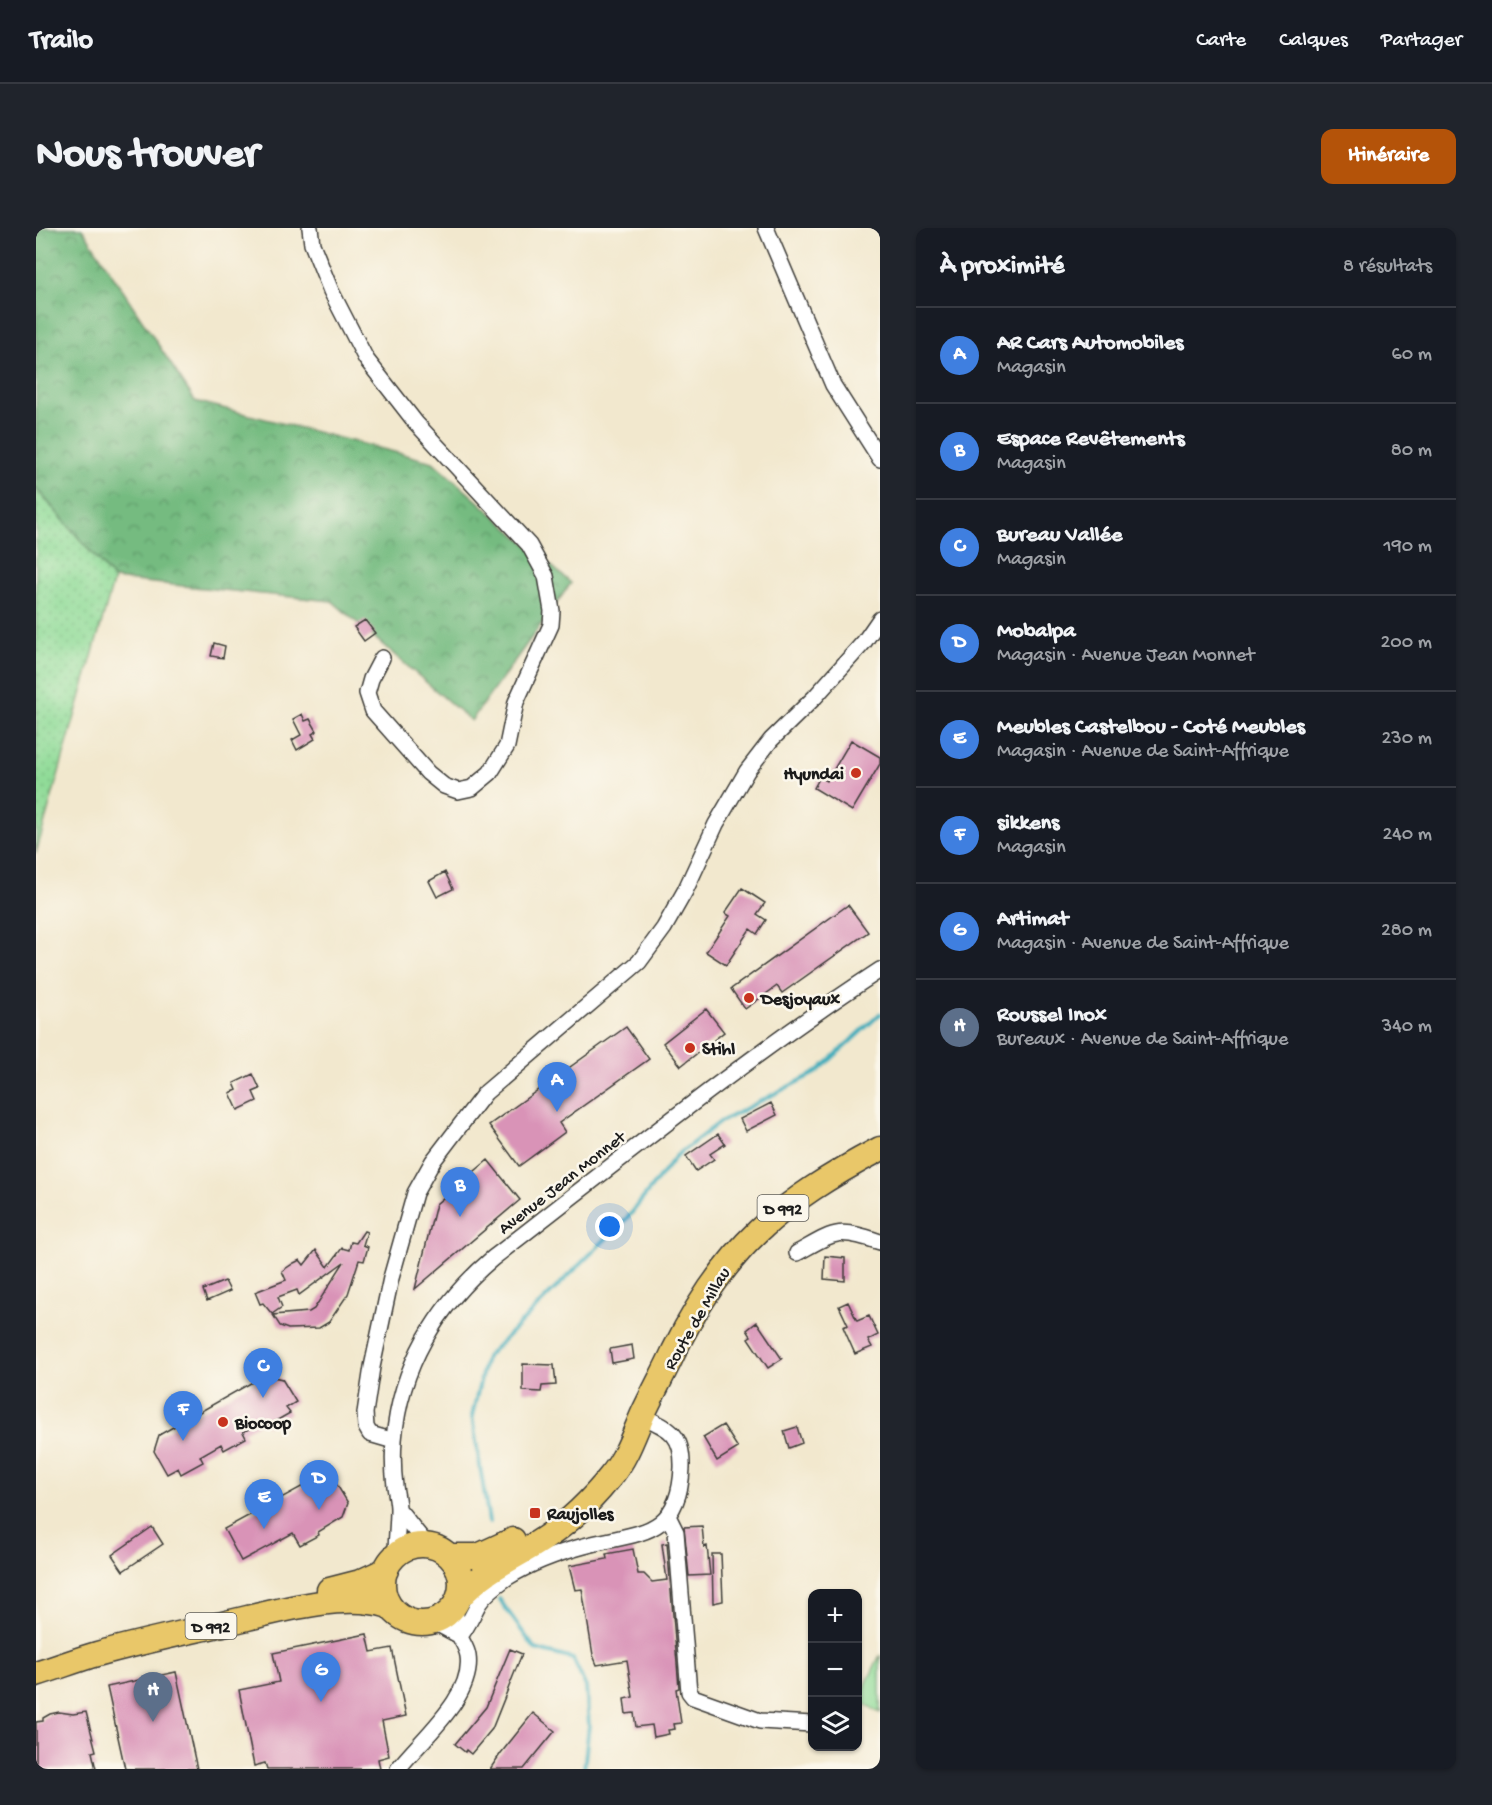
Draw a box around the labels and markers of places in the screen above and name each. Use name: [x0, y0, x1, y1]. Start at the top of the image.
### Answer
place label: Hyundai: [783, 765, 844, 786]
marker: Hyundai: [849, 766, 863, 780]
place label: Desjoyaux: [759, 990, 841, 1011]
marker: Desjoyaux: [742, 991, 756, 1005]
place label: Stihl: [702, 1040, 735, 1061]
marker: Stihl: [683, 1041, 697, 1055]
pin: A: [538, 1062, 576, 1112]
pin: B: [440, 1168, 480, 1217]
pin: C: [244, 1348, 282, 1398]
pin: F: [164, 1392, 202, 1441]
place label: Biocoop: [234, 1414, 291, 1435]
marker: Biocoop: [216, 1415, 230, 1429]
pin: D: [300, 1460, 338, 1510]
pin: E: [244, 1480, 284, 1529]
place label: Raujolles: [546, 1505, 615, 1526]
marker: Raujolles: [528, 1506, 542, 1520]
pin: G: [302, 1652, 340, 1702]
pin: H: [134, 1672, 172, 1722]

